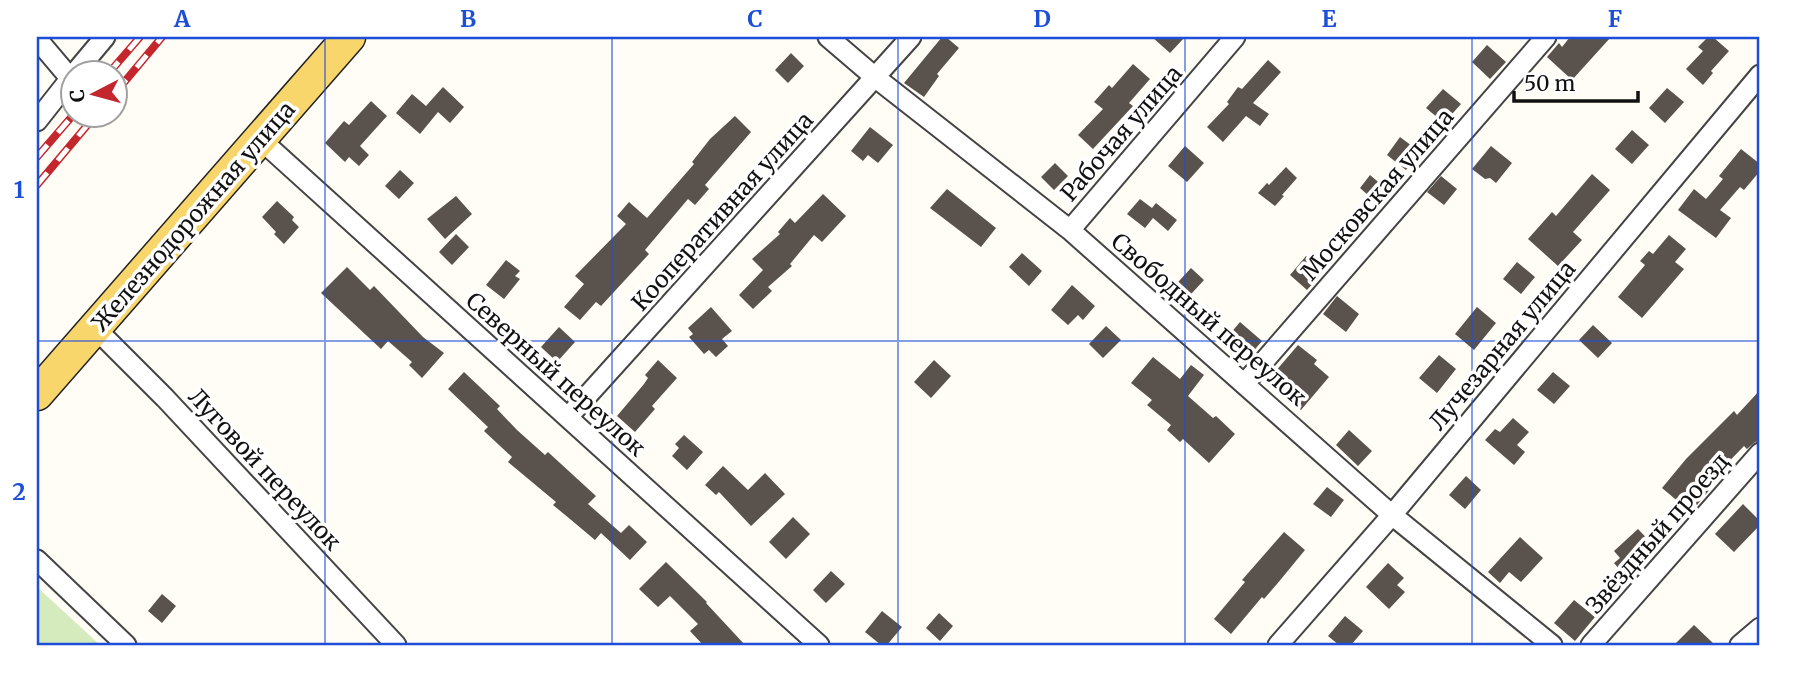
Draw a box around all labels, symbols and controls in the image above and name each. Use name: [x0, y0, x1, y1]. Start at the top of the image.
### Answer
text: A: [173, 4, 191, 33]
text: B: [460, 4, 476, 33]
text: C: [747, 4, 763, 33]
text: D: [1033, 4, 1051, 33]
text: E: [1321, 4, 1337, 33]
text: F: [1608, 4, 1622, 33]
street label: Рабочая улица: [1054, 59, 1188, 207]
north arrow: [60, 60, 130, 130]
scale bar: [1514, 60, 1638, 104]
text: 50 m: [1524, 70, 1575, 97]
text: С: [64, 88, 90, 103]
street label: Железнодорожная улица: [85, 95, 301, 337]
street label: Московская улица: [1295, 102, 1459, 286]
street label: Кооперативная улица: [625, 106, 819, 316]
text: 1: [14, 175, 25, 204]
street label: Свободный переулок: [1106, 226, 1313, 412]
street label: Лучезарная улица: [1423, 254, 1581, 436]
street label: Северный переулок: [460, 286, 652, 463]
street label: Луговой переулок: [183, 382, 348, 556]
street label: Звёздный проезд: [1579, 447, 1735, 619]
text: 2: [12, 477, 26, 506]

